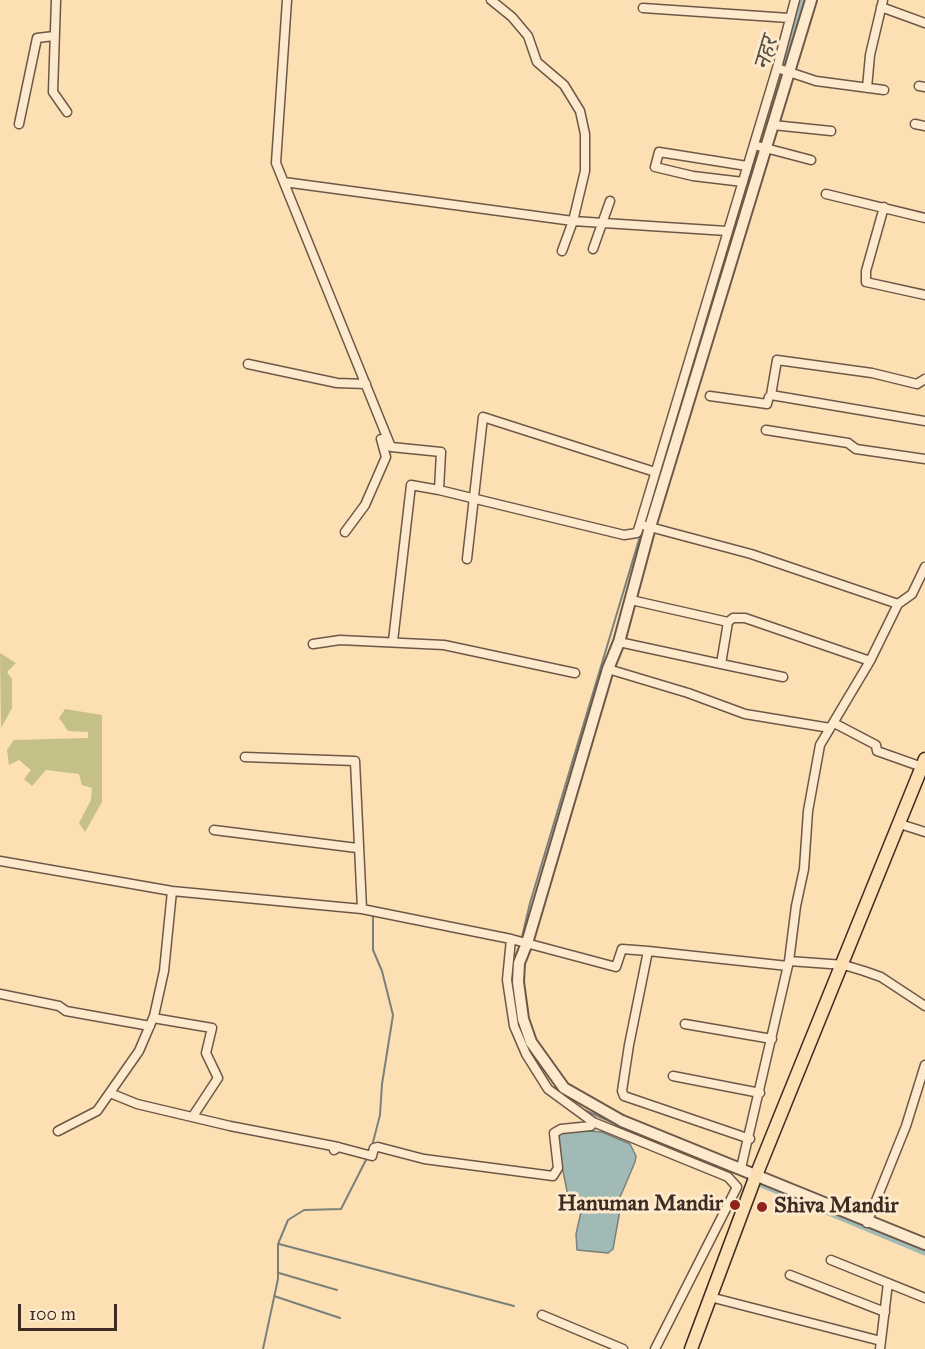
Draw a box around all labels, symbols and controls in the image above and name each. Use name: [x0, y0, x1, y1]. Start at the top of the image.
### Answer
water label: नहर: [748, 34, 786, 74]
place label: Hanuman Mandir: [558, 1192, 723, 1218]
place label: Shiva Mandir: [774, 1194, 898, 1220]
marker: Hanuman Mandir: [728, 1198, 742, 1212]
marker: Shiva Mandir: [755, 1200, 769, 1214]
scale bar: [21, 1292, 120, 1330]
text: 100 m: [29, 1303, 76, 1325]

